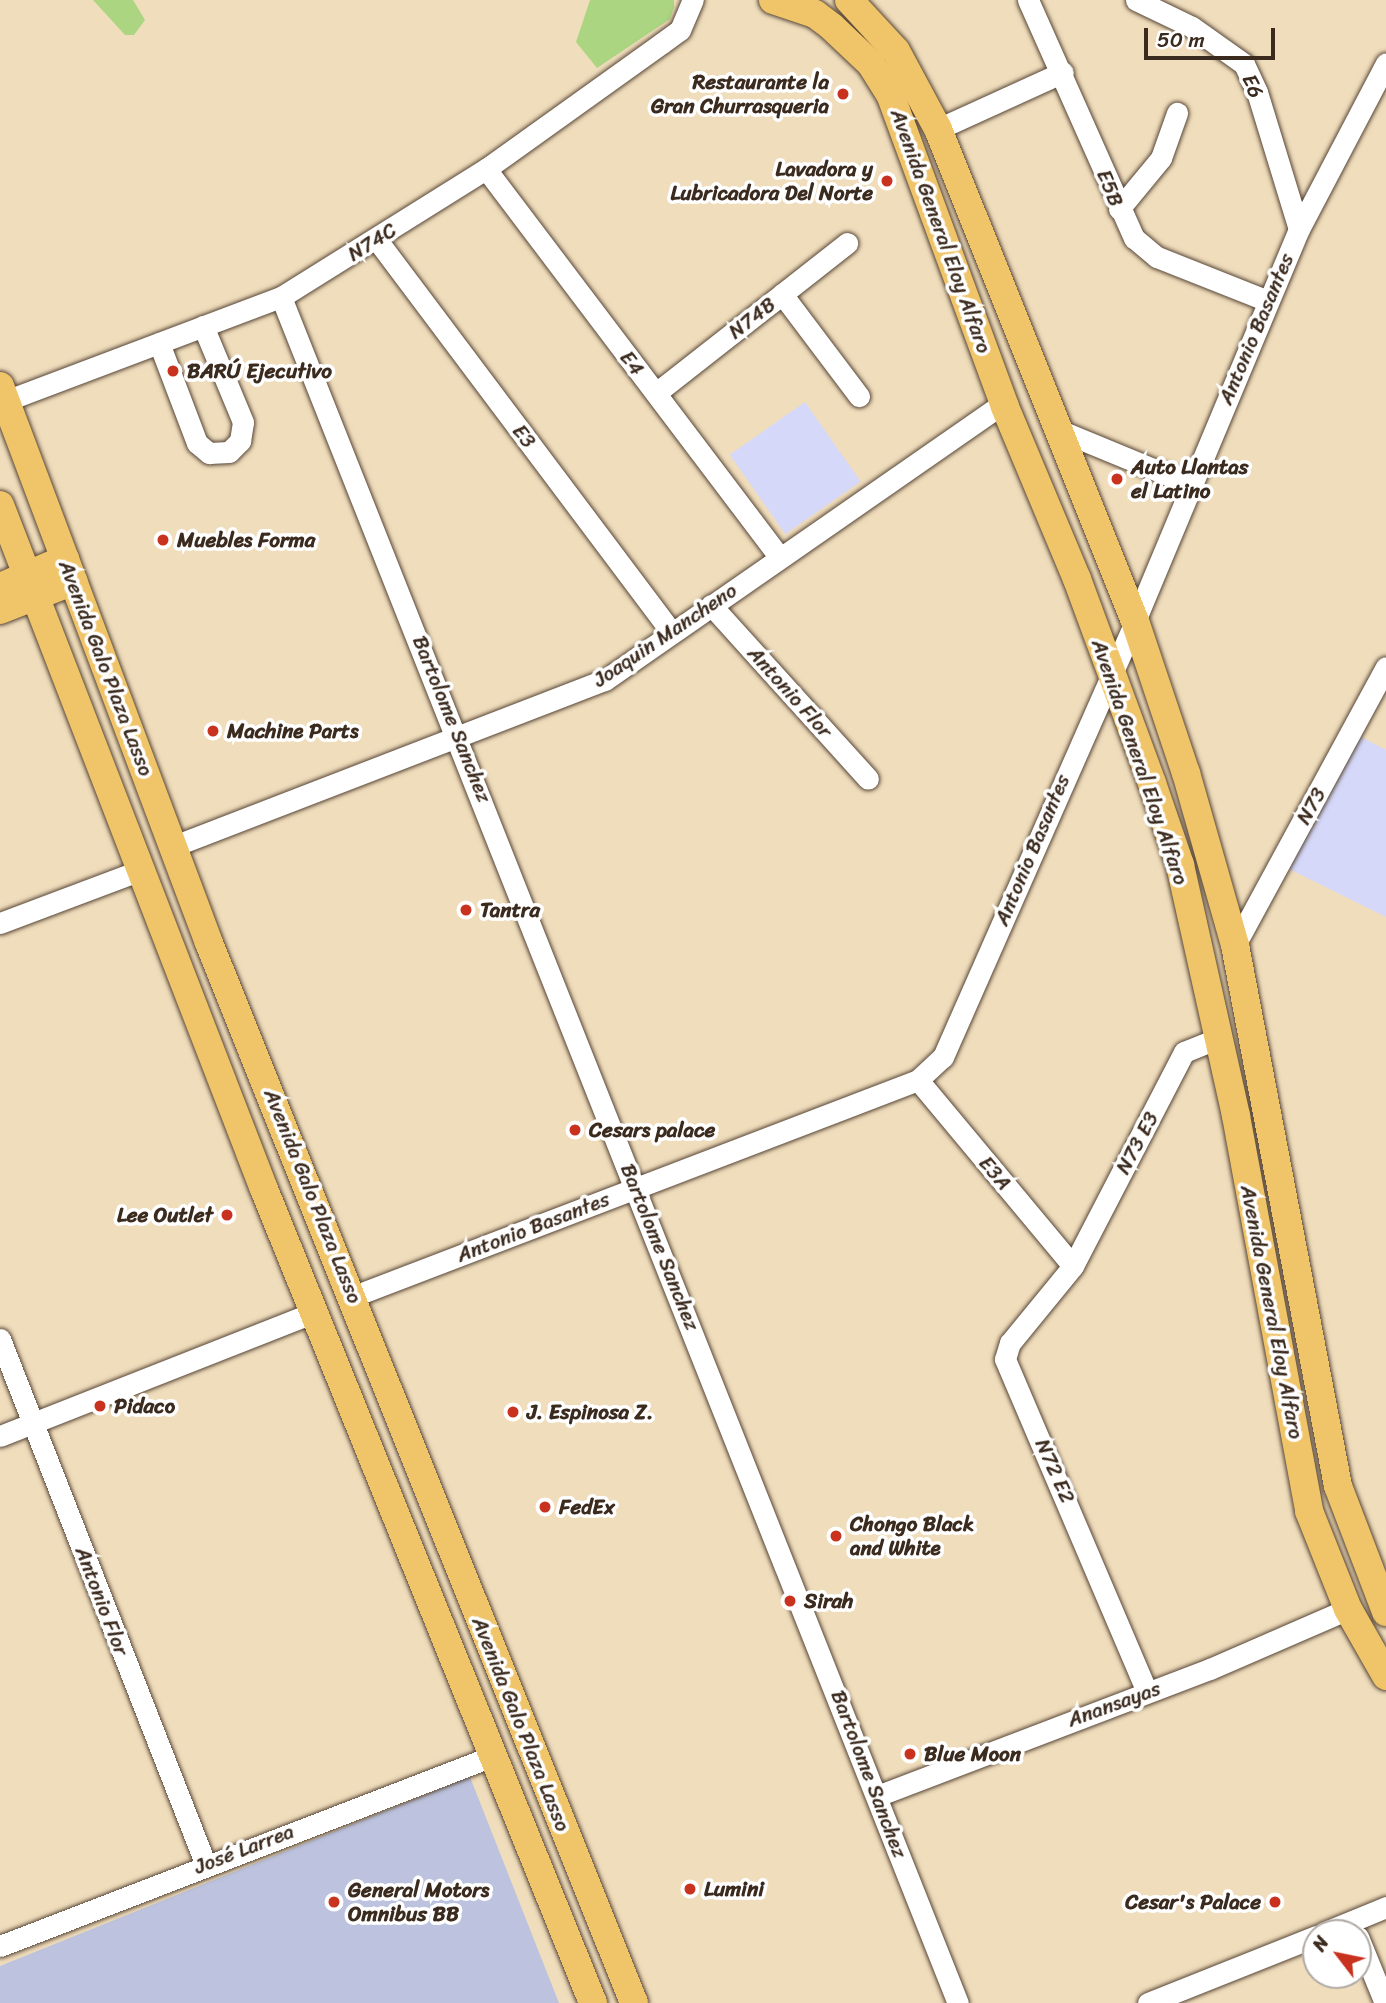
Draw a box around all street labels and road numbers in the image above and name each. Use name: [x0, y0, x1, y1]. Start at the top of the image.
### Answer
street label: E6: [1237, 70, 1269, 102]
street label: Avenida General Eloy Alfaro: [885, 105, 997, 357]
street label: E5B: [1091, 166, 1129, 210]
street label: N74C: [343, 217, 401, 267]
street label: Antonio Basantes: [1213, 250, 1299, 408]
street label: N74B: [723, 292, 781, 344]
street label: E4: [614, 346, 650, 380]
street label: E3: [507, 419, 541, 453]
street label: Avenida Galo Plaza Lasso: [53, 556, 159, 780]
street label: Joaquin Mancheno: [588, 578, 742, 692]
street label: Bartolome Sanchez: [407, 632, 497, 806]
street label: Avenida General Eloy Alfaro: [1086, 636, 1194, 888]
street label: Antonio Flor: [742, 641, 838, 743]
street label: Antonio Basantes: [989, 771, 1075, 929]
street label: N73: [1291, 783, 1331, 829]
street label: Avenida Galo Plaza Lasso: [258, 1085, 368, 1307]
street label: N73 E3: [1110, 1108, 1164, 1178]
street label: E3A: [974, 1151, 1016, 1195]
street label: Bartolome Sanchez: [615, 1160, 705, 1334]
street label: Avenida General Eloy Alfaro: [1235, 1183, 1309, 1441]
street label: Antonio Basantes: [453, 1186, 613, 1268]
street label: N72 E2: [1030, 1435, 1080, 1507]
street label: Antonio Flor: [70, 1543, 134, 1659]
street label: Avenida Galo Plaza Lasso: [466, 1613, 576, 1835]
street label: Anansayas: [1064, 1676, 1164, 1732]
street label: Bartolome Sanchez: [825, 1686, 913, 1862]
street label: José Larrea: [190, 1818, 298, 1880]

